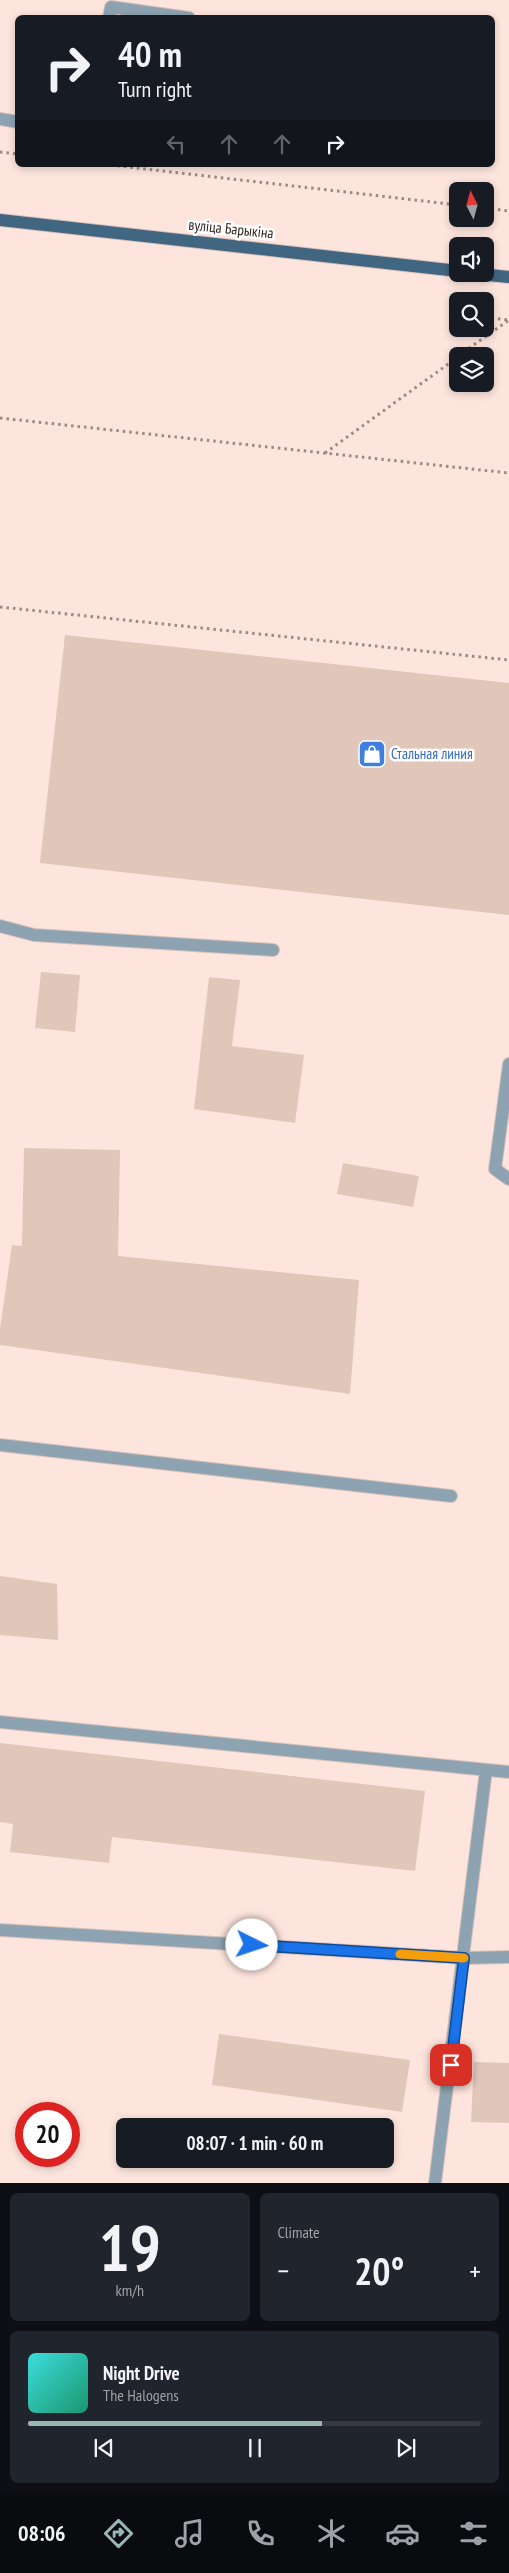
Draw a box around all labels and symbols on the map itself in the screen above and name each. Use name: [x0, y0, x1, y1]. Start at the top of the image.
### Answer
north arrow: [449, 182, 494, 228]
street label: вуліца Барыкіна: [188, 215, 275, 242]
shop icon: Стальная линия: [357, 739, 387, 769]
place label: Стальная линия: [391, 744, 473, 763]
position arrow: [225, 1918, 277, 1970]
pin: [430, 2044, 472, 2086]
speed limit sign: 20: [15, 2102, 80, 2167]

